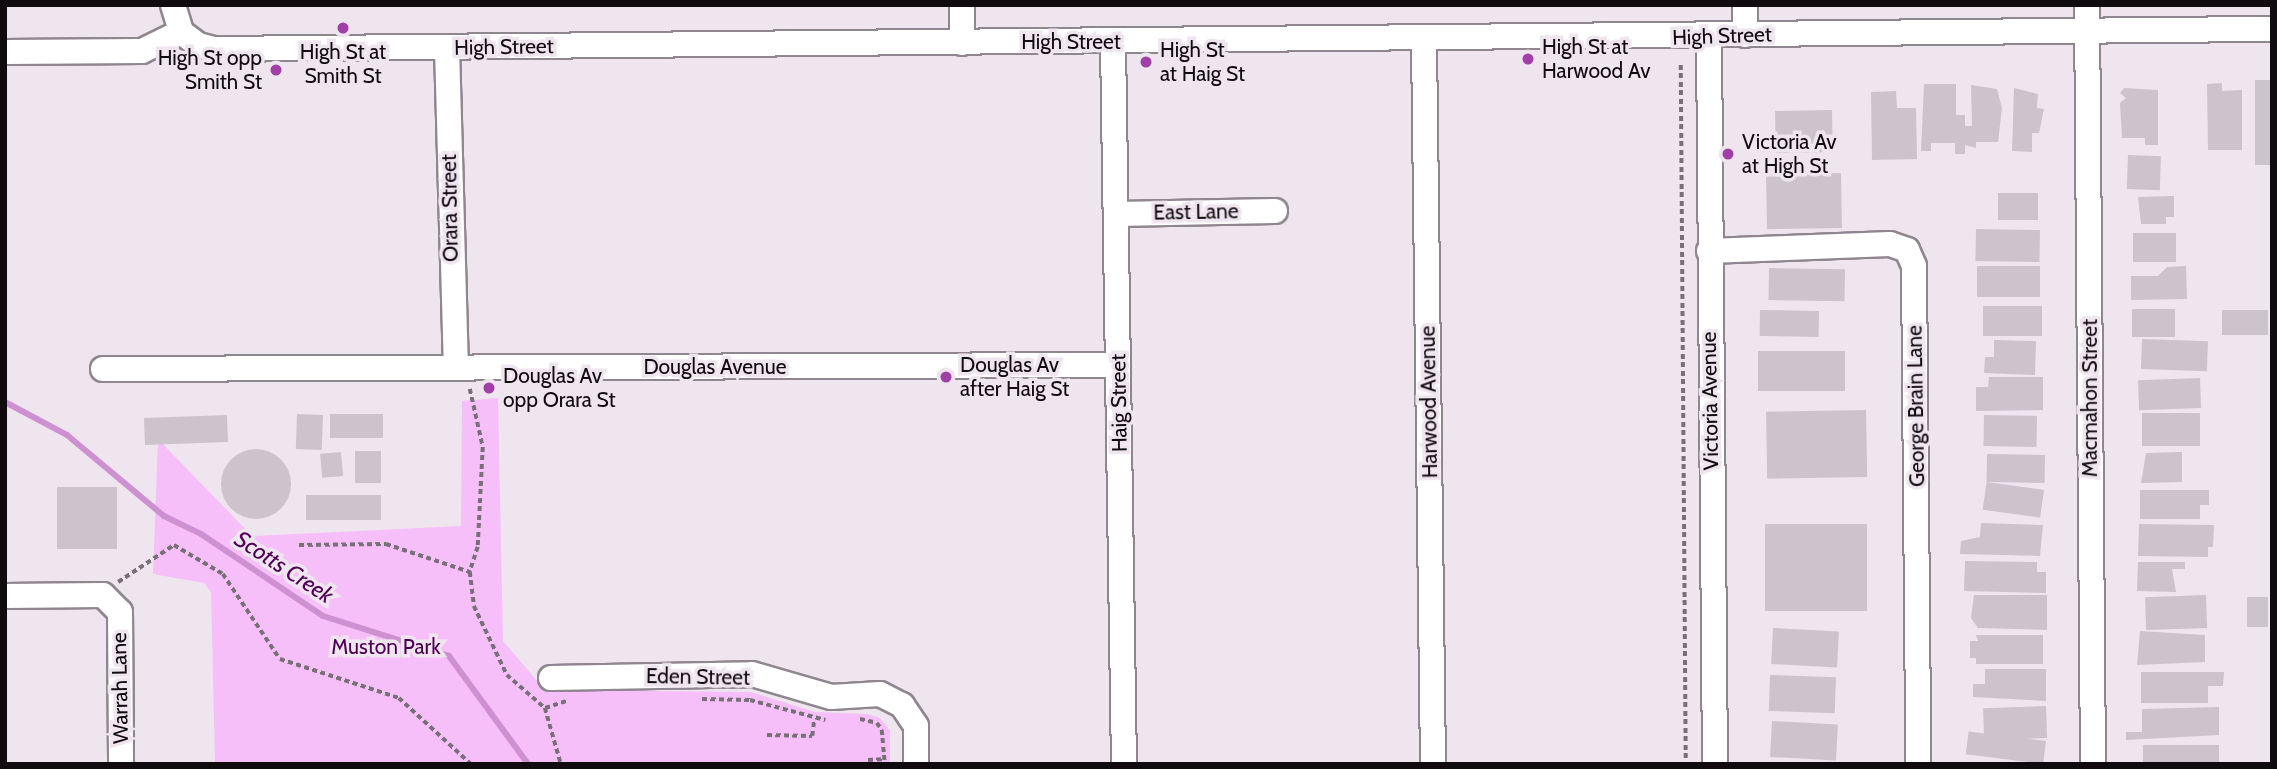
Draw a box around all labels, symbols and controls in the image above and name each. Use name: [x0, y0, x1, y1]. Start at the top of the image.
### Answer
marker: High St at Smith St: [335, 20, 351, 36]
street label: High Street: [1672, 22, 1772, 50]
street label: High Street: [1021, 29, 1121, 55]
street label: High Street: [454, 34, 554, 60]
place label: High St at Harwood Av: [1542, 34, 1650, 84]
place label: High St at Haig St: [1160, 37, 1245, 87]
place label: High St at Smith St: [300, 39, 386, 89]
place label: High St opp Smith St: [158, 45, 262, 95]
marker: High St at Harwood Av: [1520, 51, 1536, 67]
marker: High St at Haig St: [1138, 54, 1154, 70]
marker: High St opp Smith St: [268, 62, 284, 78]
place label: Victoria Av at High St: [1742, 129, 1837, 179]
marker: Victoria Av at High St: [1720, 146, 1736, 162]
street label: Orara Street: [436, 154, 464, 262]
street label: East Lane: [1153, 199, 1239, 225]
street label: Macmahon Street: [2077, 319, 2103, 477]
street label: George Brain Lane: [1902, 325, 1930, 487]
street label: Harwood Avenue: [1415, 326, 1443, 478]
street label: Victoria Avenue: [1696, 331, 1724, 471]
place label: Douglas Av after Haig St: [960, 352, 1069, 402]
street label: Douglas Avenue: [643, 354, 787, 380]
street label: Haig Street: [1106, 354, 1132, 452]
place label: Douglas Av opp Orara St: [503, 363, 616, 413]
marker: Douglas Av after Haig St: [938, 369, 954, 385]
marker: Douglas Av opp Orara St: [481, 380, 497, 396]
water label: Scotts Creek: [230, 525, 338, 609]
street label: Warrah Lane: [106, 632, 134, 744]
park label: Muston Park: [331, 634, 441, 660]
street label: Eden Street: [646, 663, 750, 691]

